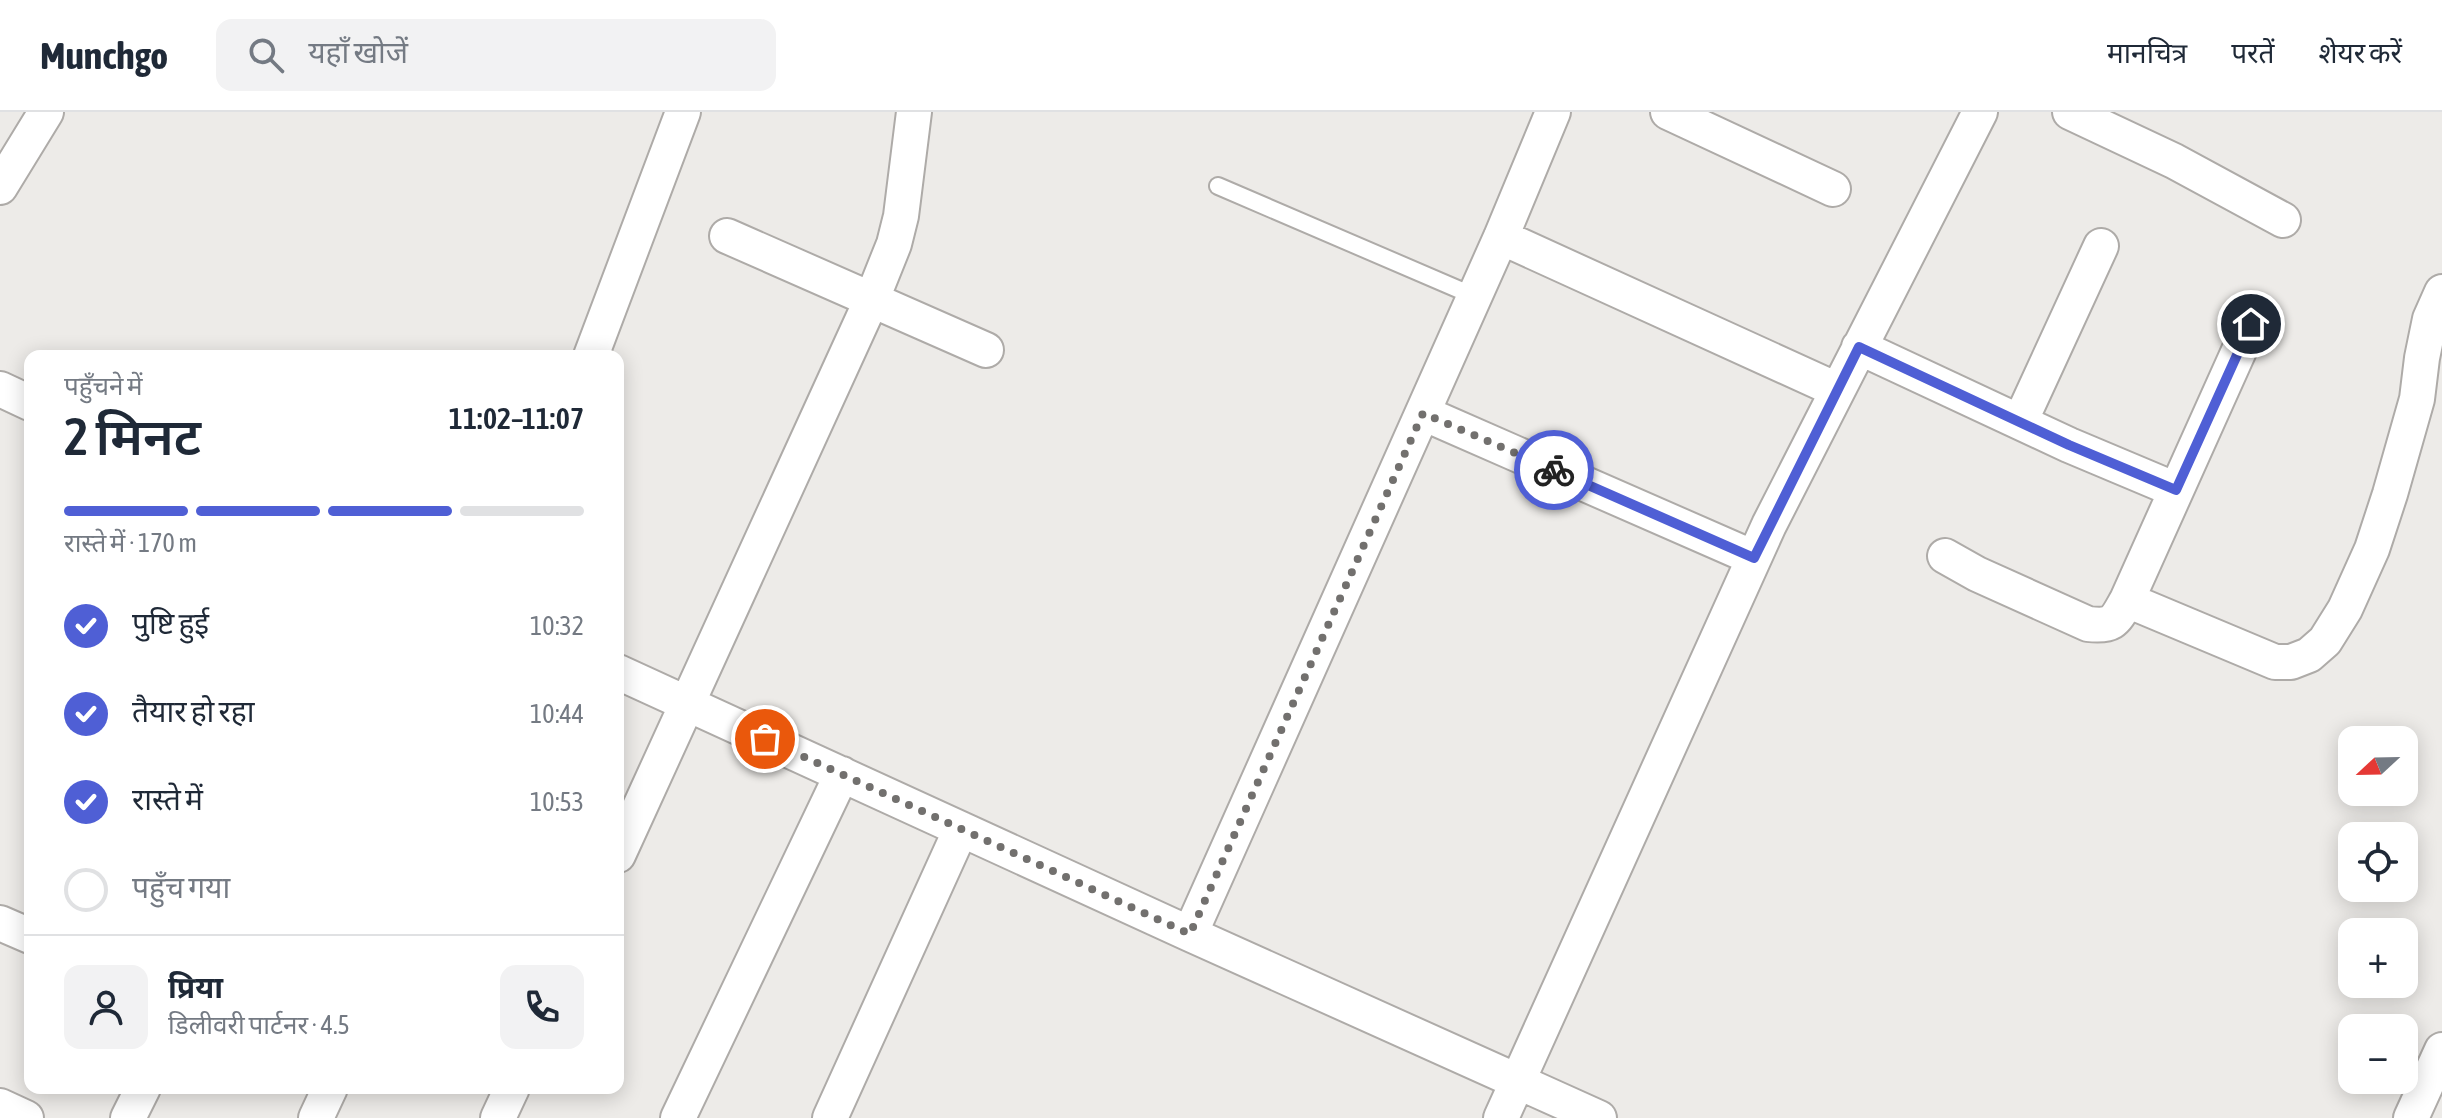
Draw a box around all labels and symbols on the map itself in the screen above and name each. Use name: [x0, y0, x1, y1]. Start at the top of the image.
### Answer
pin: [2217, 290, 2285, 358]
courier: [1514, 430, 1594, 510]
pin: [731, 705, 799, 773]
north arrow: [2338, 726, 2418, 806]

